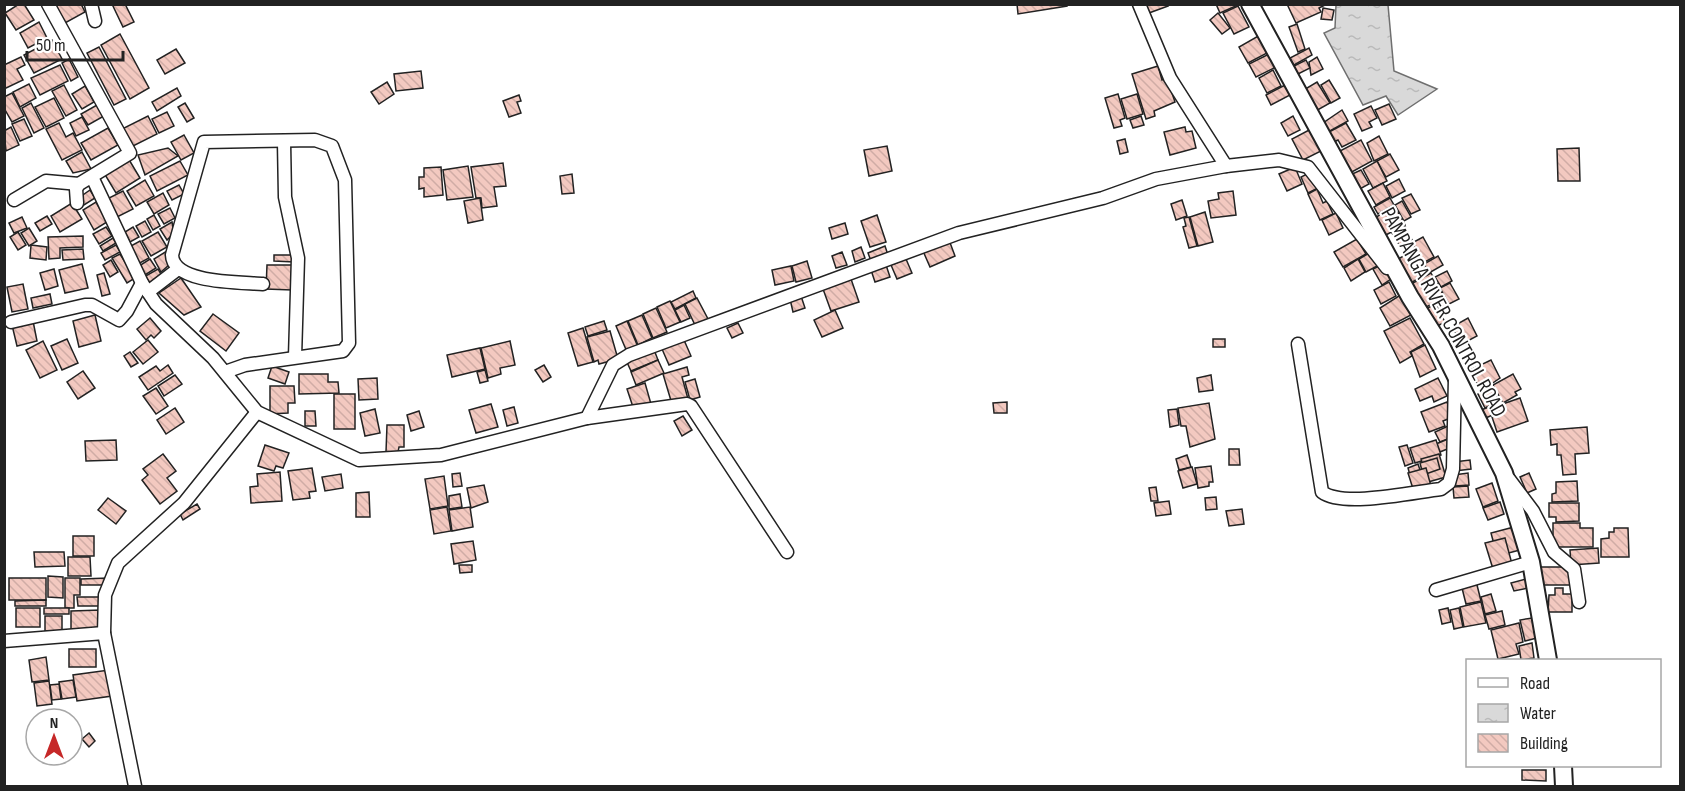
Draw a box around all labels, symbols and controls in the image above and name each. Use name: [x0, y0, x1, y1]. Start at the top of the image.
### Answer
scale bar: [27, 24, 123, 62]
text: 50 m: [36, 35, 66, 56]
street label: PAMPANGA RIVER CONTROL ROAD: [1376, 203, 1512, 421]
legend: [1466, 659, 1661, 767]
text: Road: [1520, 673, 1550, 694]
text: Water: [1520, 703, 1556, 724]
north arrow: [24, 707, 84, 767]
text: N: [50, 714, 58, 733]
text: Building: [1520, 733, 1568, 754]

